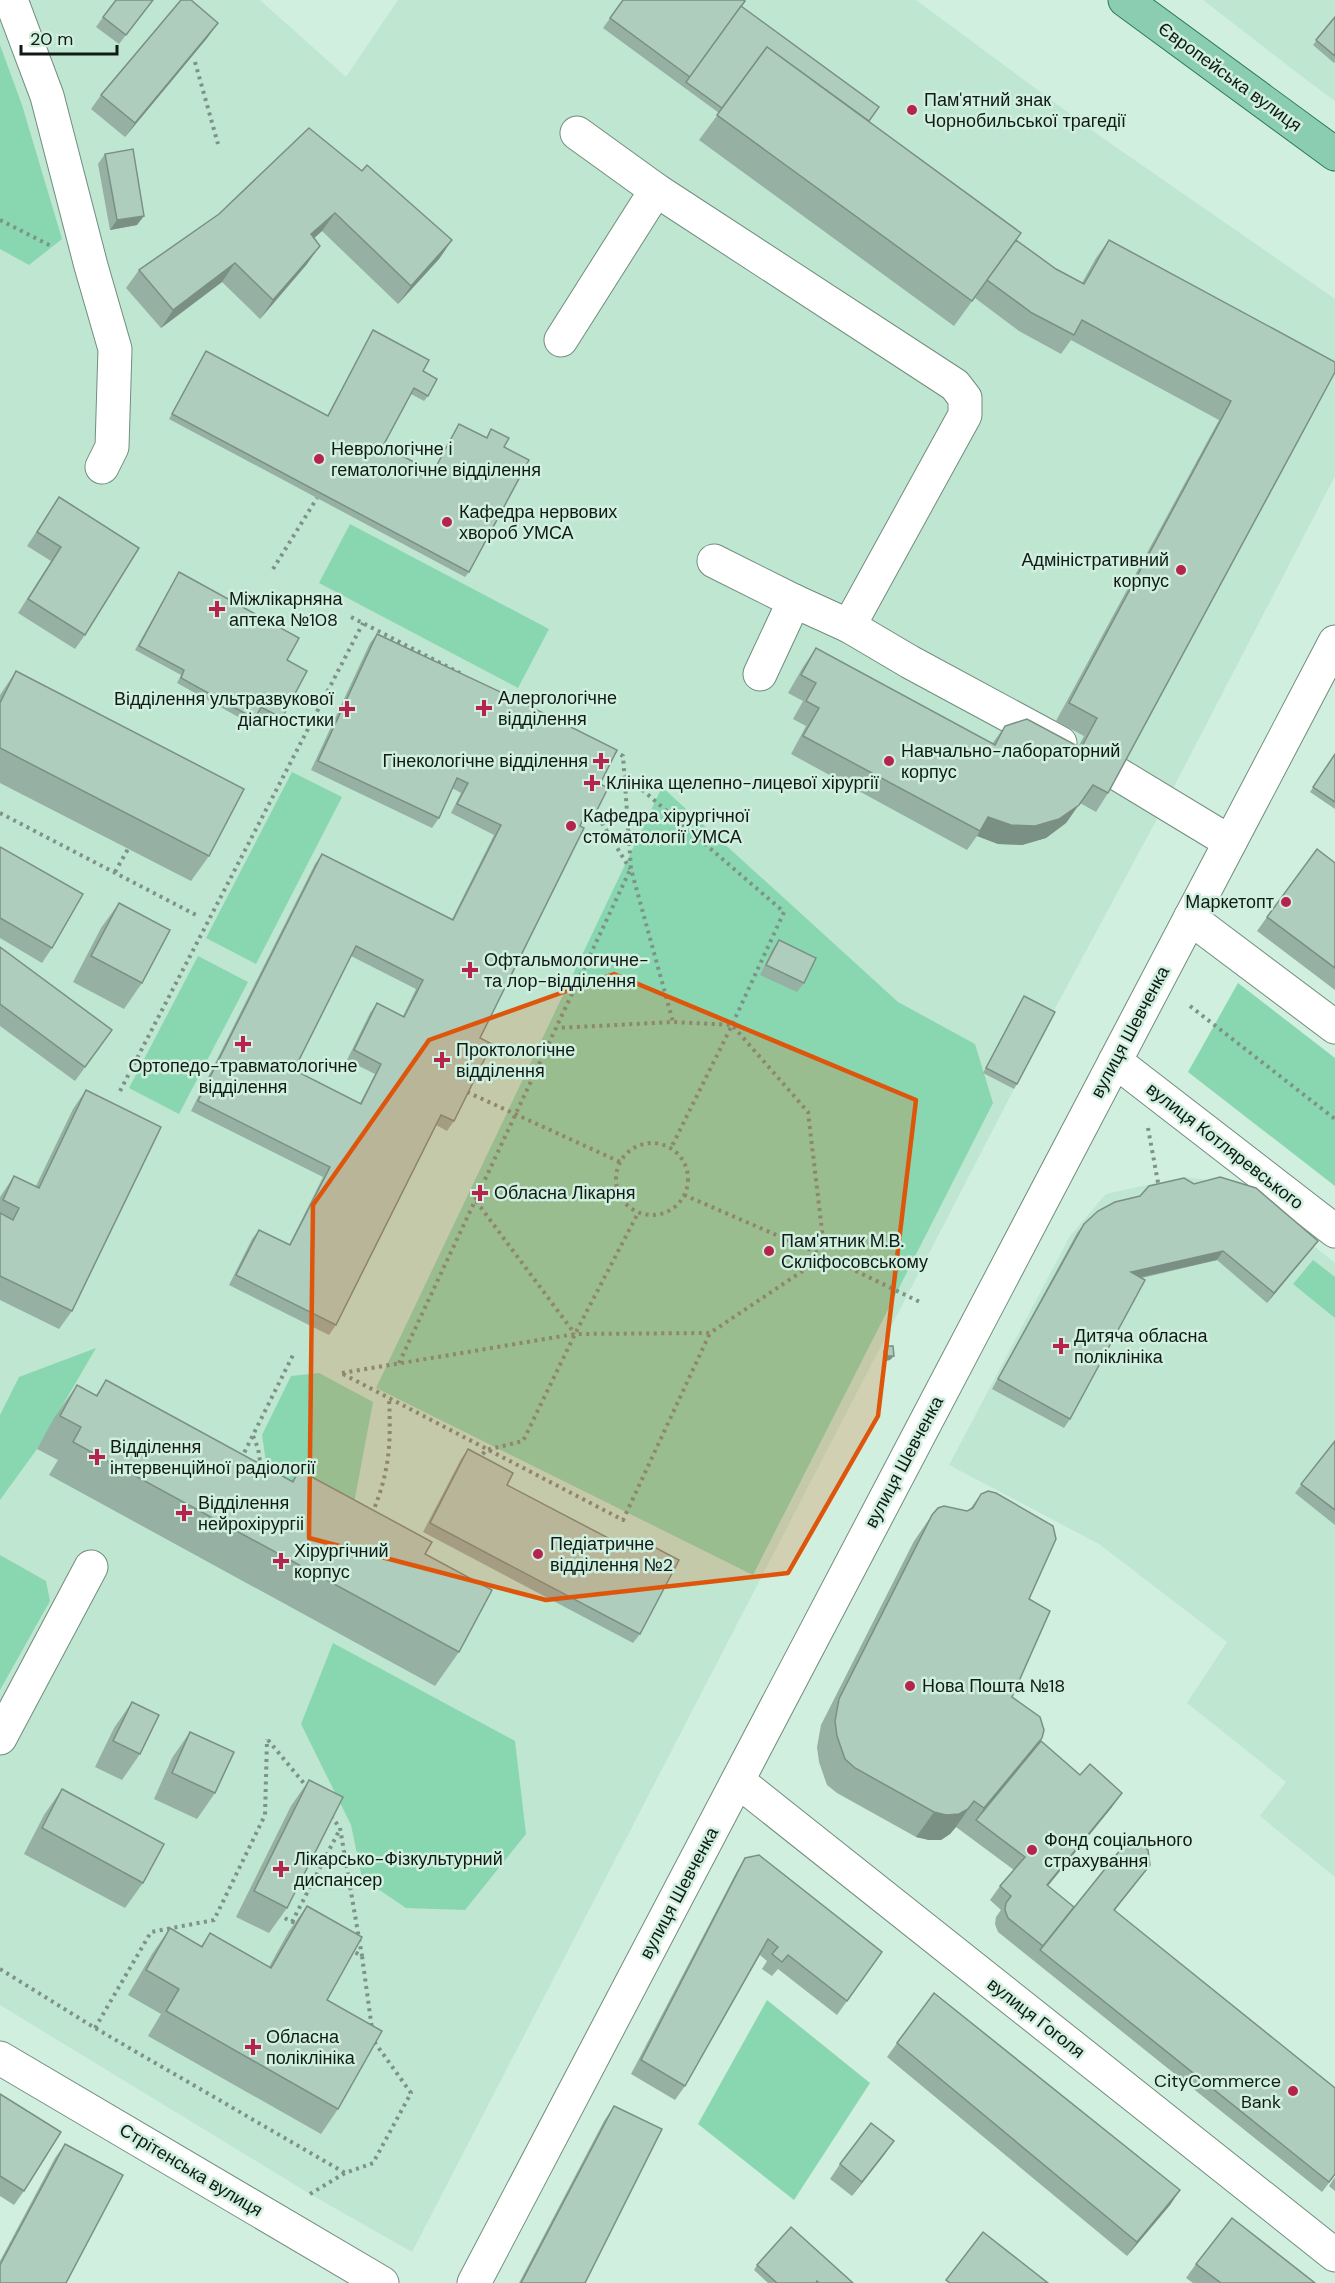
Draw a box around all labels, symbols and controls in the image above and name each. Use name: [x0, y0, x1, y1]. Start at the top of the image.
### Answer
street label: Європейська вулиця: [1153, 17, 1307, 137]
scale bar: [21, 18, 117, 56]
text: 20 m: [30, 27, 73, 51]
place label: Пам'ятний знак Чорнобильської трагедії: [924, 88, 1126, 133]
marker: Пам'ятний знак Чорнобильської трагедії: [905, 103, 919, 117]
place label: Неврологічне і гематологічне відділення: [331, 437, 541, 482]
marker: Неврологічне і гематологічне відділення: [312, 452, 326, 466]
place label: Кафедра нервових хвороб УМСА: [459, 500, 617, 545]
marker: Кафедра нервових хвороб УМСА: [440, 515, 454, 529]
place label: Адміністративний корпус: [1021, 548, 1169, 593]
marker: Адміністративний корпус: [1174, 563, 1188, 577]
place label: Міжлікарняна аптека №108: [229, 587, 343, 632]
marker: Міжлікарняна аптека №108: [210, 602, 224, 616]
place label: Алергологічне відділення: [498, 686, 617, 731]
place label: Відділення ультразвукової діагностики: [114, 687, 334, 732]
marker: Алергологічне відділення: [475, 699, 493, 717]
marker: Відділення ультразвукової діагностики: [338, 700, 356, 718]
place label: Навчально-лабораторний корпус: [901, 739, 1120, 784]
place label: Гінекологічне відділення: [383, 749, 588, 773]
marker: Гінекологічне відділення: [592, 752, 610, 770]
marker: Навчально-лабораторний корпус: [882, 754, 896, 768]
place label: Клініка щелепно-лицевої хірургії: [606, 771, 879, 795]
marker: Клініка щелепно-лицевої хірургії: [583, 774, 601, 792]
place label: Кафедра хірургічної стоматології УМСА: [583, 804, 750, 849]
marker: Кафедра хірургічної стоматології УМСА: [564, 819, 578, 833]
place label: Маркетопт: [1185, 890, 1274, 914]
marker: Маркетопт: [1279, 895, 1293, 909]
place label: Офтальмологичне- та лор-відділення: [484, 948, 649, 993]
marker: Офтальмологичне- та лор-відділення: [461, 961, 479, 979]
street label: вулиця Шевченка: [1085, 961, 1175, 1102]
marker: Ортопедо-травматологічне відділення: [234, 1035, 252, 1053]
place label: Проктологічне відділення: [456, 1038, 575, 1083]
marker: Проктологічне відділення: [433, 1051, 451, 1069]
place label: Ортопедо-травматологічне відділення: [128, 1054, 358, 1099]
street label: вулиця Котляревського: [1141, 1077, 1309, 1215]
place label: Обласна Лікарня: [494, 1181, 636, 1205]
marker: Обласна Лікарня: [471, 1184, 489, 1202]
place label: Пам'ятник М.В. Скліфосовському: [781, 1229, 928, 1274]
marker: Пам'ятник М.В. Скліфосовському: [762, 1244, 776, 1258]
place label: Дитяча обласна поліклініка: [1074, 1324, 1208, 1369]
marker: Дитяча обласна поліклініка: [1052, 1337, 1070, 1355]
street label: вулиця Шевченка: [859, 1391, 949, 1532]
place label: Відділення інтервенційної радіології: [110, 1435, 316, 1480]
marker: Відділення інтервенційної радіології: [88, 1448, 106, 1466]
place label: Відділення нейрохірургіі: [198, 1491, 304, 1536]
marker: Відділення нейрохірургіі: [175, 1504, 193, 1522]
place label: Педіатричне відділення №2: [550, 1532, 673, 1577]
place label: Хірургічний корпус: [294, 1539, 389, 1584]
marker: Педіатричне відділення №2: [531, 1547, 545, 1561]
marker: Хірургічний корпус: [272, 1552, 290, 1570]
place label: Нова Пошта №18: [922, 1674, 1065, 1698]
marker: Нова Пошта №18: [903, 1679, 917, 1693]
street label: вулиця Шевченка: [634, 1822, 724, 1963]
place label: Фонд соціального страхування: [1044, 1828, 1192, 1873]
marker: Фонд соціального страхування: [1025, 1843, 1039, 1857]
place label: Лікарсько-Фізкультурний диспансер: [294, 1847, 503, 1892]
marker: Лікарсько-Фізкультурний диспансер: [272, 1860, 290, 1878]
street label: вулиця Гоголя: [982, 1972, 1090, 2064]
place label: Обласна поліклініка: [266, 2025, 356, 2070]
marker: Обласна поліклініка: [244, 2038, 262, 2056]
place label: CityCommerce Bank: [1154, 2069, 1281, 2114]
marker: CityCommerce Bank: [1286, 2084, 1300, 2098]
street label: Стрітенська вулиця: [115, 2118, 267, 2222]

